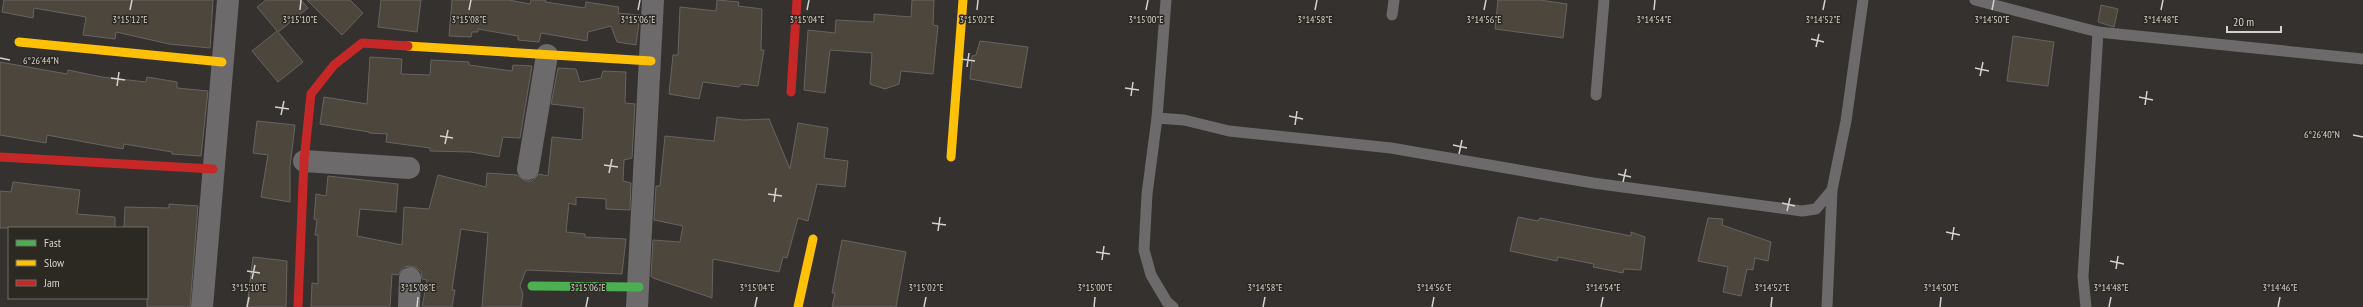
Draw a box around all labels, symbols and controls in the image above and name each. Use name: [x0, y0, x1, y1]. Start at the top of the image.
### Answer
scale bar: [2227, 8, 2281, 34]
text: 3°15'12"E: [113, 13, 147, 26]
text: 3°15'10"E: [283, 13, 317, 26]
text: 3°15'08"E: [452, 13, 486, 26]
text: 3°15'06"E: [621, 13, 655, 26]
text: 3°15'04"E: [790, 13, 824, 26]
text: 3°15'02"E: [960, 13, 994, 26]
text: 3°15'00"E: [1129, 13, 1163, 26]
text: 3°14'58"E: [1298, 13, 1332, 26]
text: 3°14'56"E: [1467, 13, 1501, 26]
text: 3°14'54"E: [1637, 13, 1671, 26]
text: 3°14'52"E: [1806, 13, 1840, 26]
text: 3°14'50"E: [1975, 13, 2009, 26]
text: 3°14'48"E: [2144, 13, 2178, 26]
text: 20 m: [2233, 14, 2254, 29]
text: 6°26'44"N: [23, 54, 59, 67]
text: 6°26'40"N: [2304, 128, 2340, 141]
legend: [8, 227, 148, 299]
text: Fast: [44, 235, 62, 250]
text: Slow: [44, 255, 65, 270]
text: Jam: [43, 275, 60, 290]
text: 3°15'10"E: [232, 281, 266, 294]
text: 3°15'08"E: [401, 281, 435, 294]
text: 3°15'06"E: [571, 281, 605, 294]
text: 3°15'04"E: [740, 281, 774, 294]
text: 3°15'02"E: [909, 281, 943, 294]
text: 3°15'00"E: [1078, 281, 1112, 294]
text: 3°14'58"E: [1248, 281, 1282, 294]
text: 3°14'56"E: [1417, 281, 1451, 294]
text: 3°14'54"E: [1586, 281, 1620, 294]
text: 3°14'52"E: [1755, 281, 1789, 294]
text: 3°14'50"E: [1924, 281, 1958, 294]
text: 3°14'48"E: [2094, 281, 2128, 294]
text: 3°14'46"E: [2263, 281, 2297, 294]

